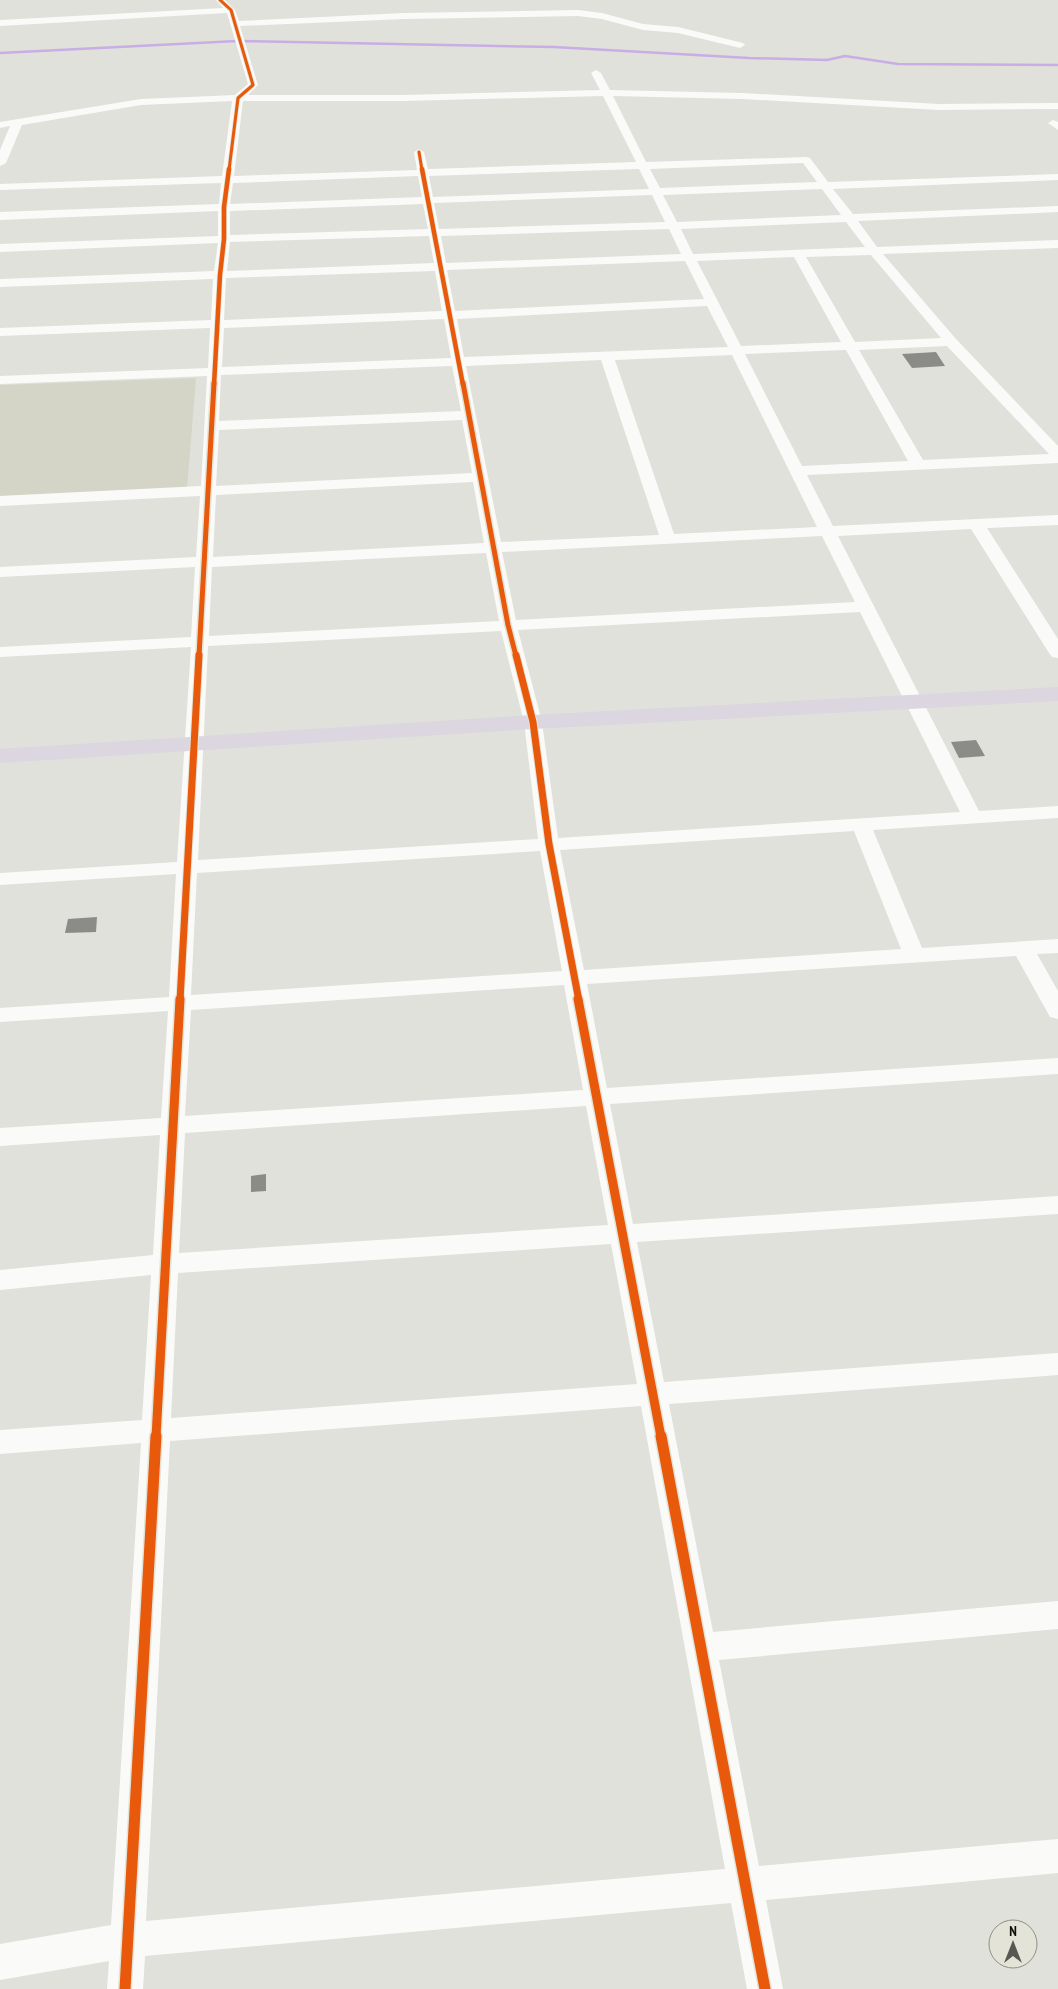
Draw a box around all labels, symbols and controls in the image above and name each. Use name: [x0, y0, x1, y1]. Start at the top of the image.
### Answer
north arrow: [988, 1919, 1038, 1969]
text: N: [1009, 1922, 1017, 1940]

